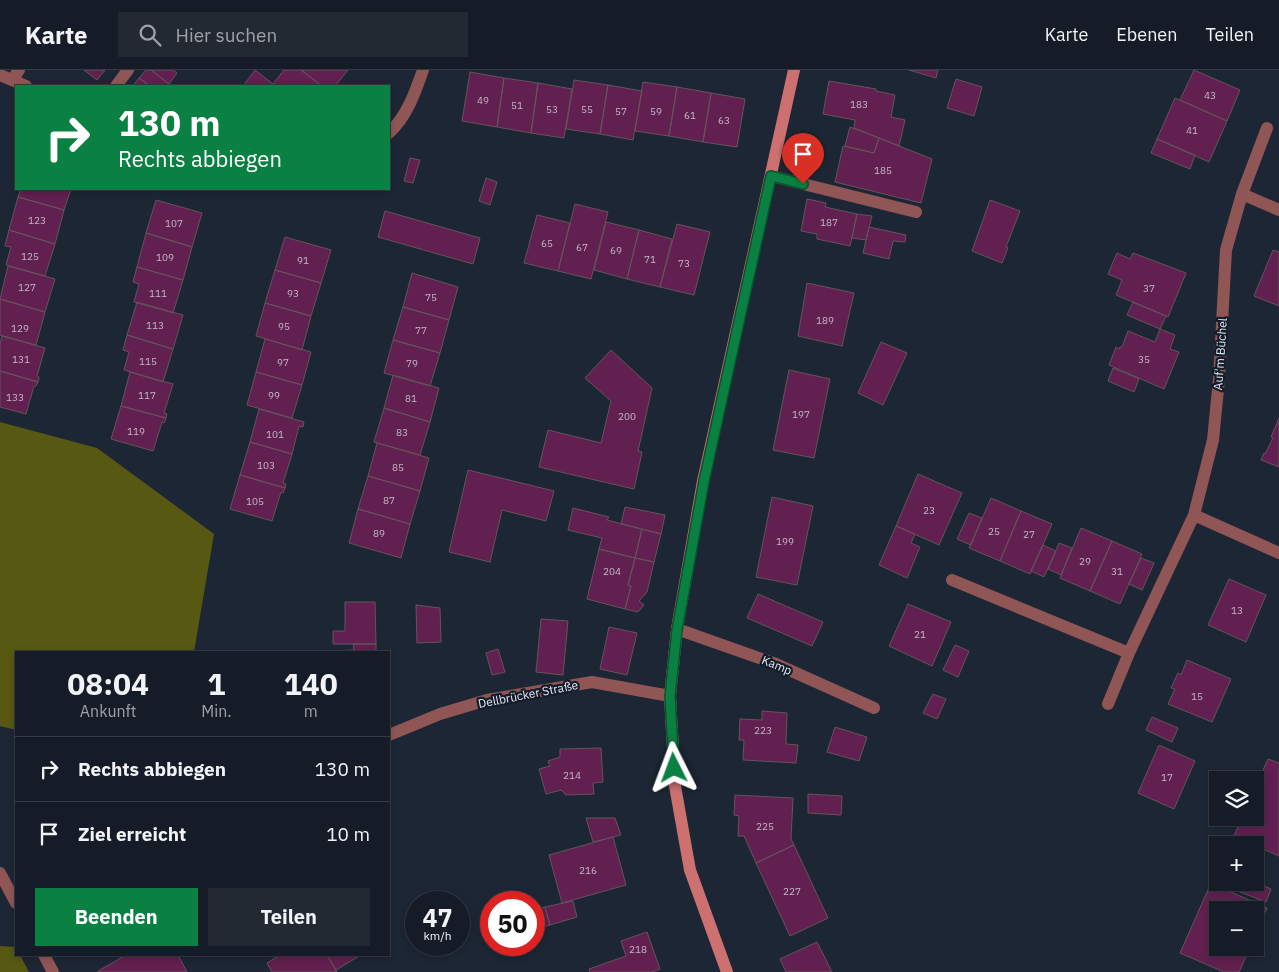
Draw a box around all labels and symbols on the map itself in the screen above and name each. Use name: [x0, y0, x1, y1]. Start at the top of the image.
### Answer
house number: 43: [1204, 89, 1216, 102]
house number: 49: [477, 94, 489, 107]
house number: 183: [850, 98, 868, 111]
house number: 51: [511, 99, 523, 112]
house number: 53: [546, 103, 558, 116]
house number: 55: [581, 103, 593, 116]
house number: 57: [615, 105, 627, 118]
house number: 59: [650, 105, 662, 118]
house number: 61: [684, 109, 696, 122]
house number: 63: [718, 114, 730, 127]
house number: 41: [1186, 124, 1198, 137]
pin: [782, 133, 824, 184]
house number: 185: [874, 164, 892, 177]
house number: 123: [28, 214, 46, 227]
house number: 187: [820, 216, 838, 229]
house number: 107: [165, 217, 183, 230]
house number: 65: [541, 237, 553, 250]
house number: 67: [576, 241, 588, 254]
house number: 69: [610, 244, 622, 257]
house number: 125: [21, 250, 39, 263]
house number: 109: [156, 251, 174, 264]
house number: 71: [644, 253, 656, 266]
house number: 91: [297, 254, 309, 267]
house number: 73: [678, 257, 690, 270]
house number: 127: [18, 281, 36, 294]
house number: 37: [1143, 282, 1155, 295]
house number: 111: [149, 287, 167, 300]
house number: 93: [287, 287, 299, 300]
house number: 75: [425, 291, 437, 304]
house number: 189: [816, 314, 834, 327]
street label: Auf'm Büchel: [1210, 317, 1230, 391]
house number: 113: [146, 319, 164, 332]
house number: 95: [278, 320, 290, 333]
house number: 129: [11, 322, 29, 335]
house number: 77: [415, 324, 427, 337]
house number: 131: [12, 353, 30, 366]
house number: 35: [1138, 353, 1150, 366]
house number: 115: [139, 355, 157, 368]
house number: 97: [277, 356, 289, 369]
house number: 79: [406, 357, 418, 370]
house number: 117: [138, 389, 156, 402]
house number: 99: [268, 389, 280, 402]
house number: 133: [6, 391, 24, 404]
house number: 81: [405, 392, 417, 405]
house number: 197: [792, 408, 810, 421]
house number: 200: [618, 410, 636, 423]
house number: 119: [127, 425, 145, 438]
house number: 83: [396, 426, 408, 439]
house number: 101: [266, 428, 284, 441]
house number: 103: [257, 459, 275, 472]
house number: 85: [392, 461, 404, 474]
house number: 87: [383, 494, 395, 507]
house number: 105: [246, 495, 264, 508]
house number: 23: [923, 504, 935, 517]
house number: 25: [988, 525, 1000, 538]
house number: 89: [373, 527, 385, 540]
house number: 27: [1023, 528, 1035, 541]
house number: 199: [776, 535, 794, 548]
house number: 29: [1079, 555, 1091, 568]
house number: 204: [603, 565, 621, 578]
house number: 31: [1111, 565, 1123, 578]
house number: 13: [1231, 604, 1243, 617]
house number: 21: [914, 628, 926, 641]
street label: Kamp: [760, 652, 794, 678]
street label: Dellbrücker Straße: [477, 677, 580, 711]
house number: 15: [1191, 690, 1203, 703]
house number: 223: [754, 724, 772, 737]
position arrow: [647, 741, 699, 793]
house number: 214: [563, 769, 581, 782]
house number: 17: [1161, 771, 1173, 784]
house number: 225: [756, 820, 774, 833]
house number: 216: [579, 864, 597, 877]
house number: 227: [783, 885, 801, 898]
speed limit sign: 50: [480, 891, 545, 956]
house number: 218: [629, 943, 647, 956]

